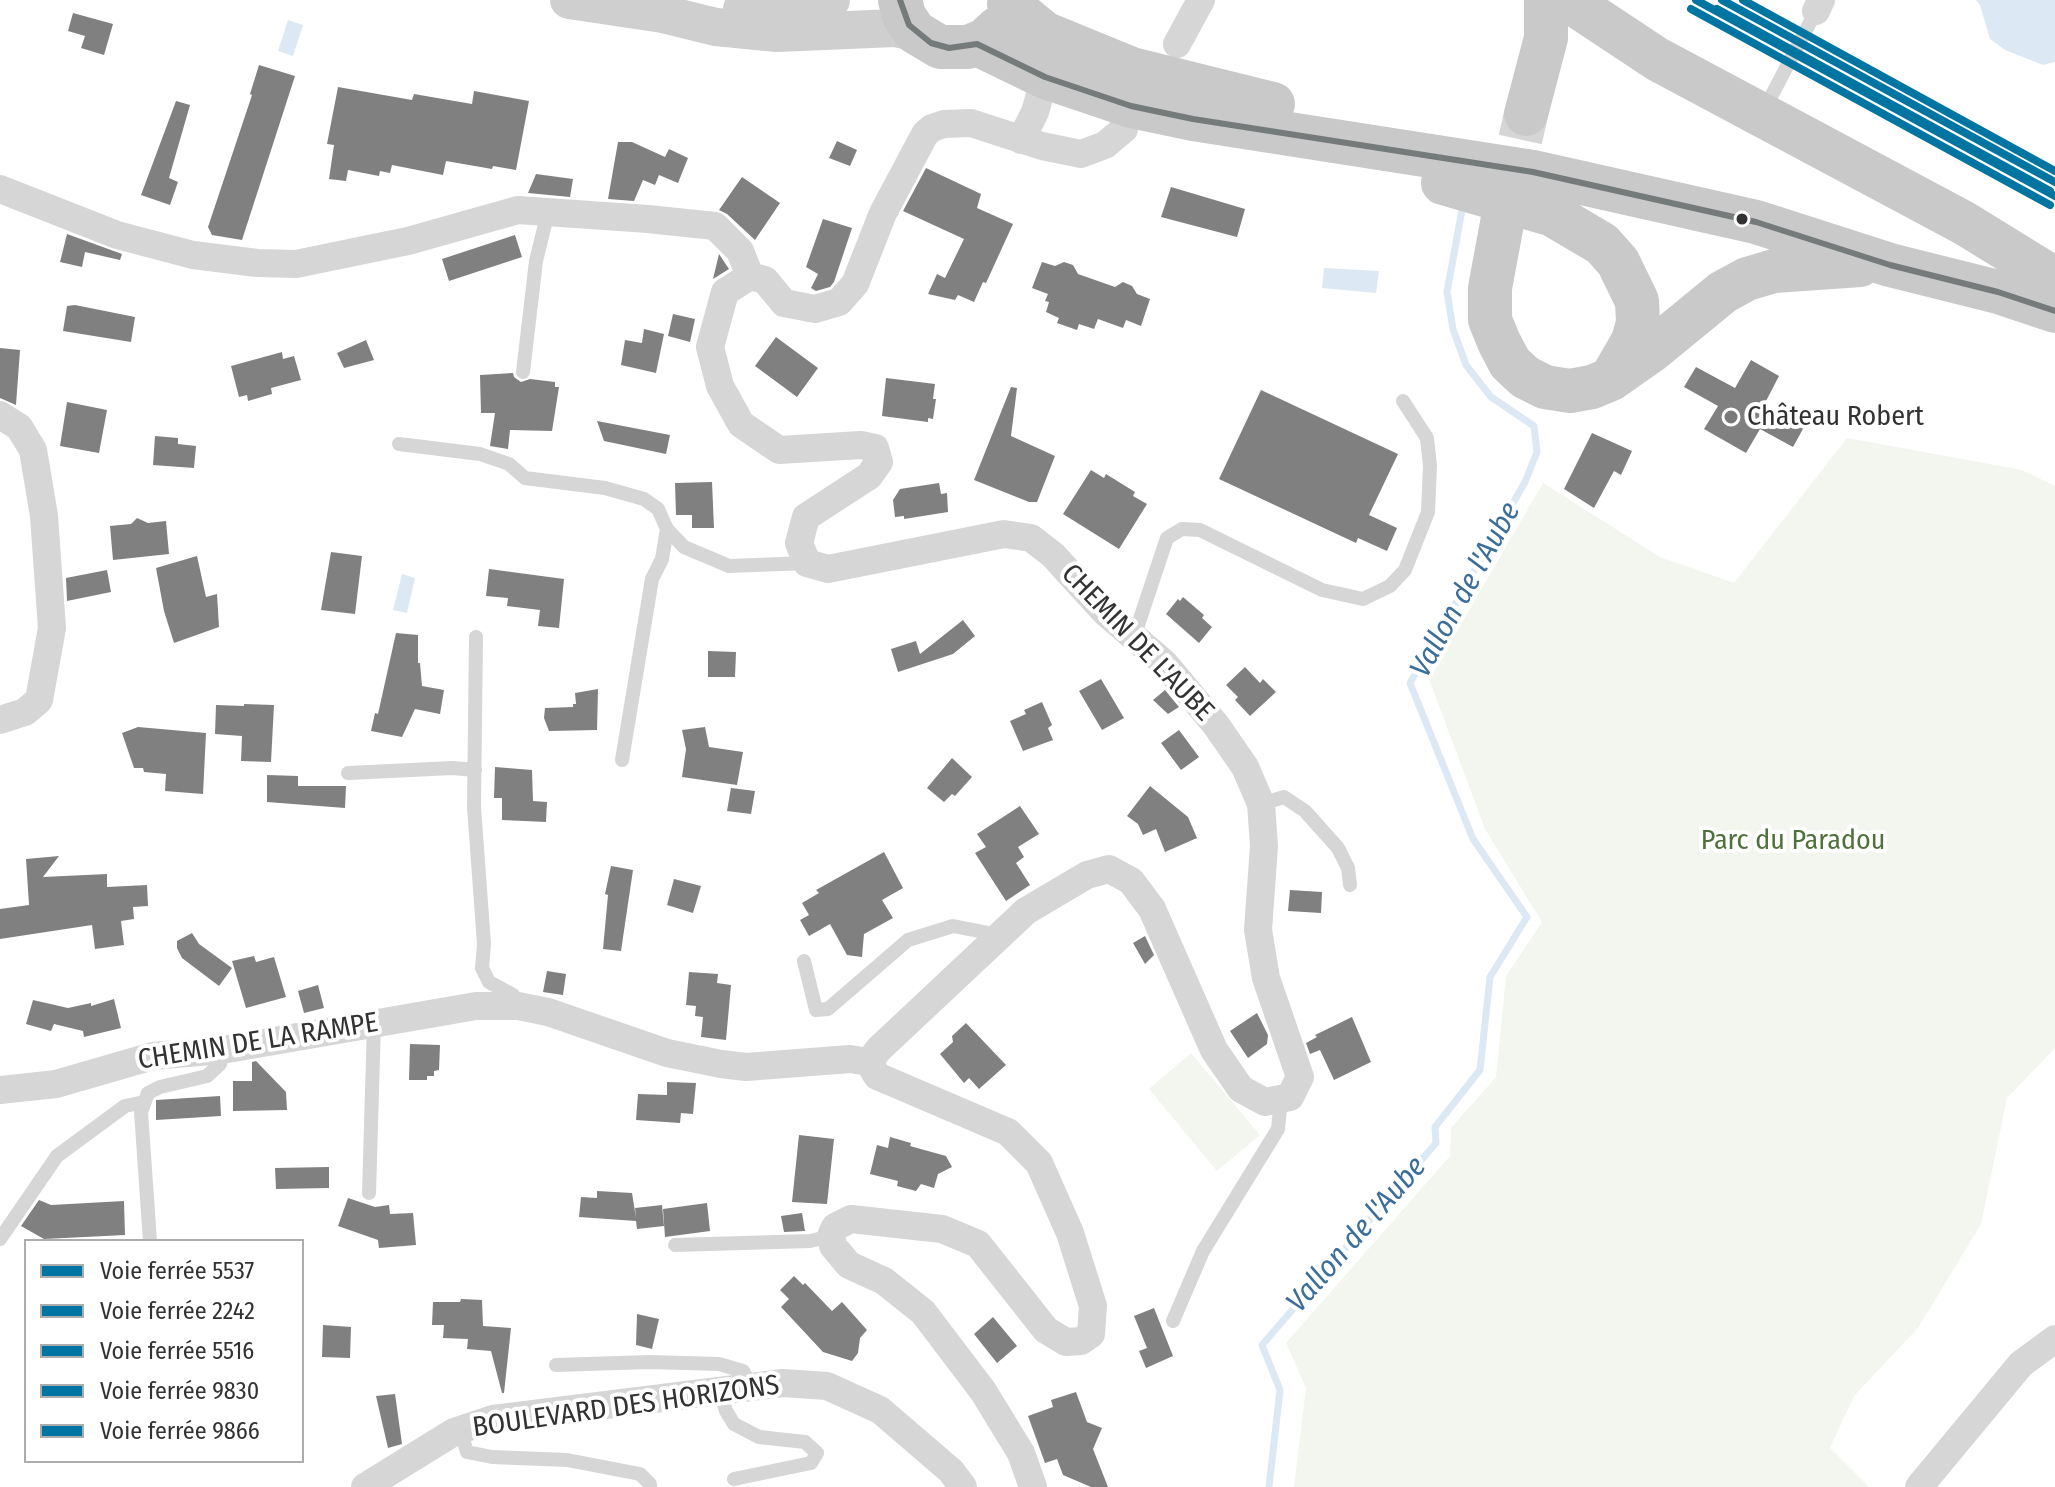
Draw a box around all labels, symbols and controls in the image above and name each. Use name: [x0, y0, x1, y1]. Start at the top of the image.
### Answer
unlabelled marker: [1734, 211, 1750, 227]
place label: Château Robert: [1747, 400, 1924, 434]
marker: Château Robert: [1722, 408, 1740, 426]
water label: Vallon de l'Aube: [1403, 496, 1529, 684]
street label: CHEMIN DE L'AUBE: [1054, 558, 1220, 728]
park label: Parc du Paradou: [1701, 824, 1885, 858]
street label: CHEMIN DE LA RAMPE: [136, 1006, 380, 1078]
water label: Vallon de l'Aube: [1280, 1150, 1434, 1320]
legend: [24, 1239, 304, 1463]
text: Voie ferrée 5537: [100, 1257, 254, 1285]
text: Voie ferrée 2242: [100, 1297, 255, 1325]
text: Voie ferrée 5516: [100, 1337, 254, 1365]
street label: BOULEVARD DES HORIZONS: [471, 1369, 781, 1445]
text: Voie ferrée 9830: [100, 1377, 259, 1405]
text: Voie ferrée 9866: [100, 1417, 260, 1445]

